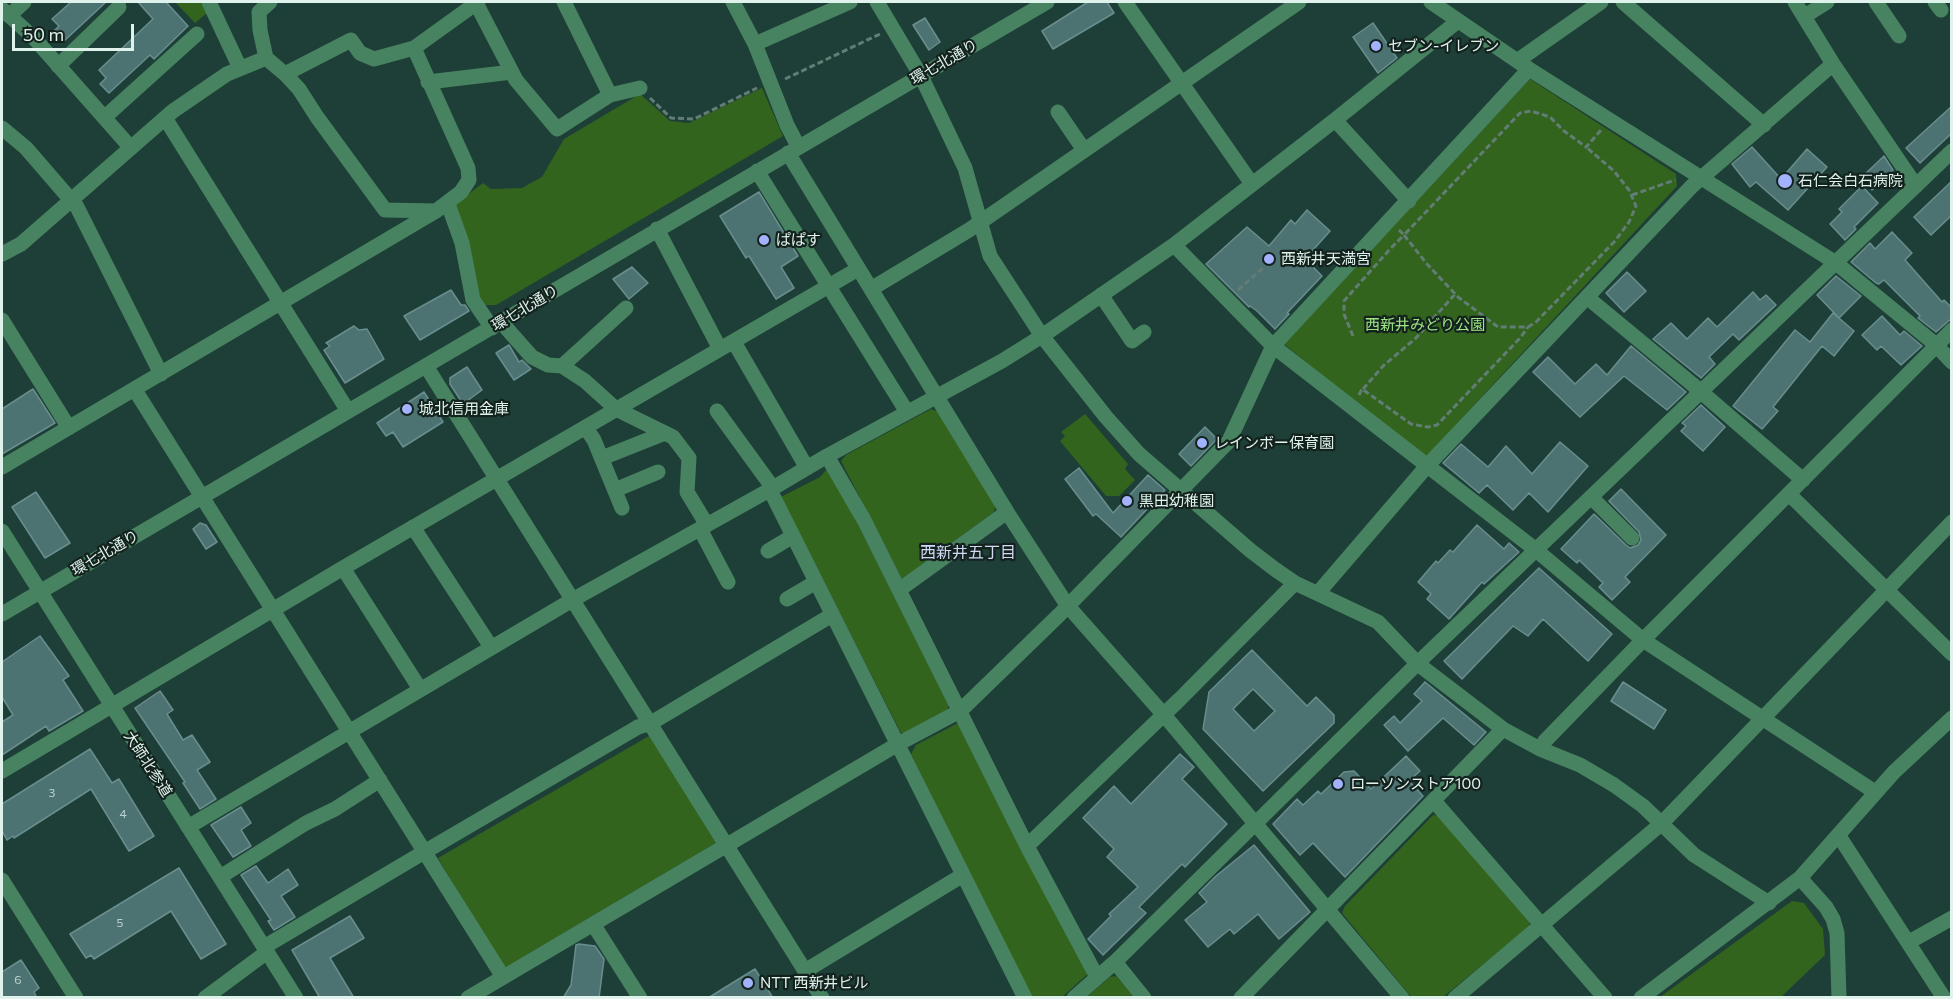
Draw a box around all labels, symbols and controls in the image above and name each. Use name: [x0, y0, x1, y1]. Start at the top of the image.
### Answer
scale bar: [15, 12, 136, 50]
text: 50 m: [23, 23, 64, 45]
street label: 環七北通り: [907, 35, 981, 89]
place label: セブン-イレブン: [1388, 37, 1499, 55]
marker: セブン-イレブン: [1369, 39, 1383, 53]
marker: 石仁会白石病院: [1776, 172, 1794, 190]
place label: 石仁会白石病院: [1798, 172, 1903, 190]
place label: ぱぱす: [776, 231, 821, 249]
marker: ぱぱす: [757, 233, 771, 247]
place label: 西新井天満宮: [1281, 250, 1371, 268]
marker: 西新井天満宮: [1262, 252, 1276, 266]
street label: 環七北通り: [488, 281, 562, 335]
park label: 西新井みどり公園: [1365, 316, 1485, 334]
place label: 城北信用金庫: [419, 400, 509, 418]
marker: 城北信用金庫: [400, 402, 414, 416]
place label: レインボー保育園: [1214, 434, 1334, 452]
marker: レインボー保育園: [1195, 436, 1209, 450]
place label: 黒田幼稚園: [1139, 492, 1214, 510]
marker: 黒田幼稚園: [1120, 494, 1134, 508]
street label: 環七北通り: [68, 526, 142, 580]
district label: 西新井五丁目: [920, 543, 1016, 563]
street label: 大師北参道: [120, 728, 176, 800]
place label: ローソンストア100: [1350, 775, 1481, 793]
marker: ローソンストア100: [1331, 777, 1345, 791]
house number: 3: [49, 786, 55, 800]
house number: 4: [119, 807, 127, 821]
house number: 5: [117, 916, 123, 930]
house number: 6: [14, 973, 22, 987]
place label: NTT 西新井ビル: [760, 974, 868, 992]
marker: NTT 西新井ビル: [741, 976, 755, 990]

